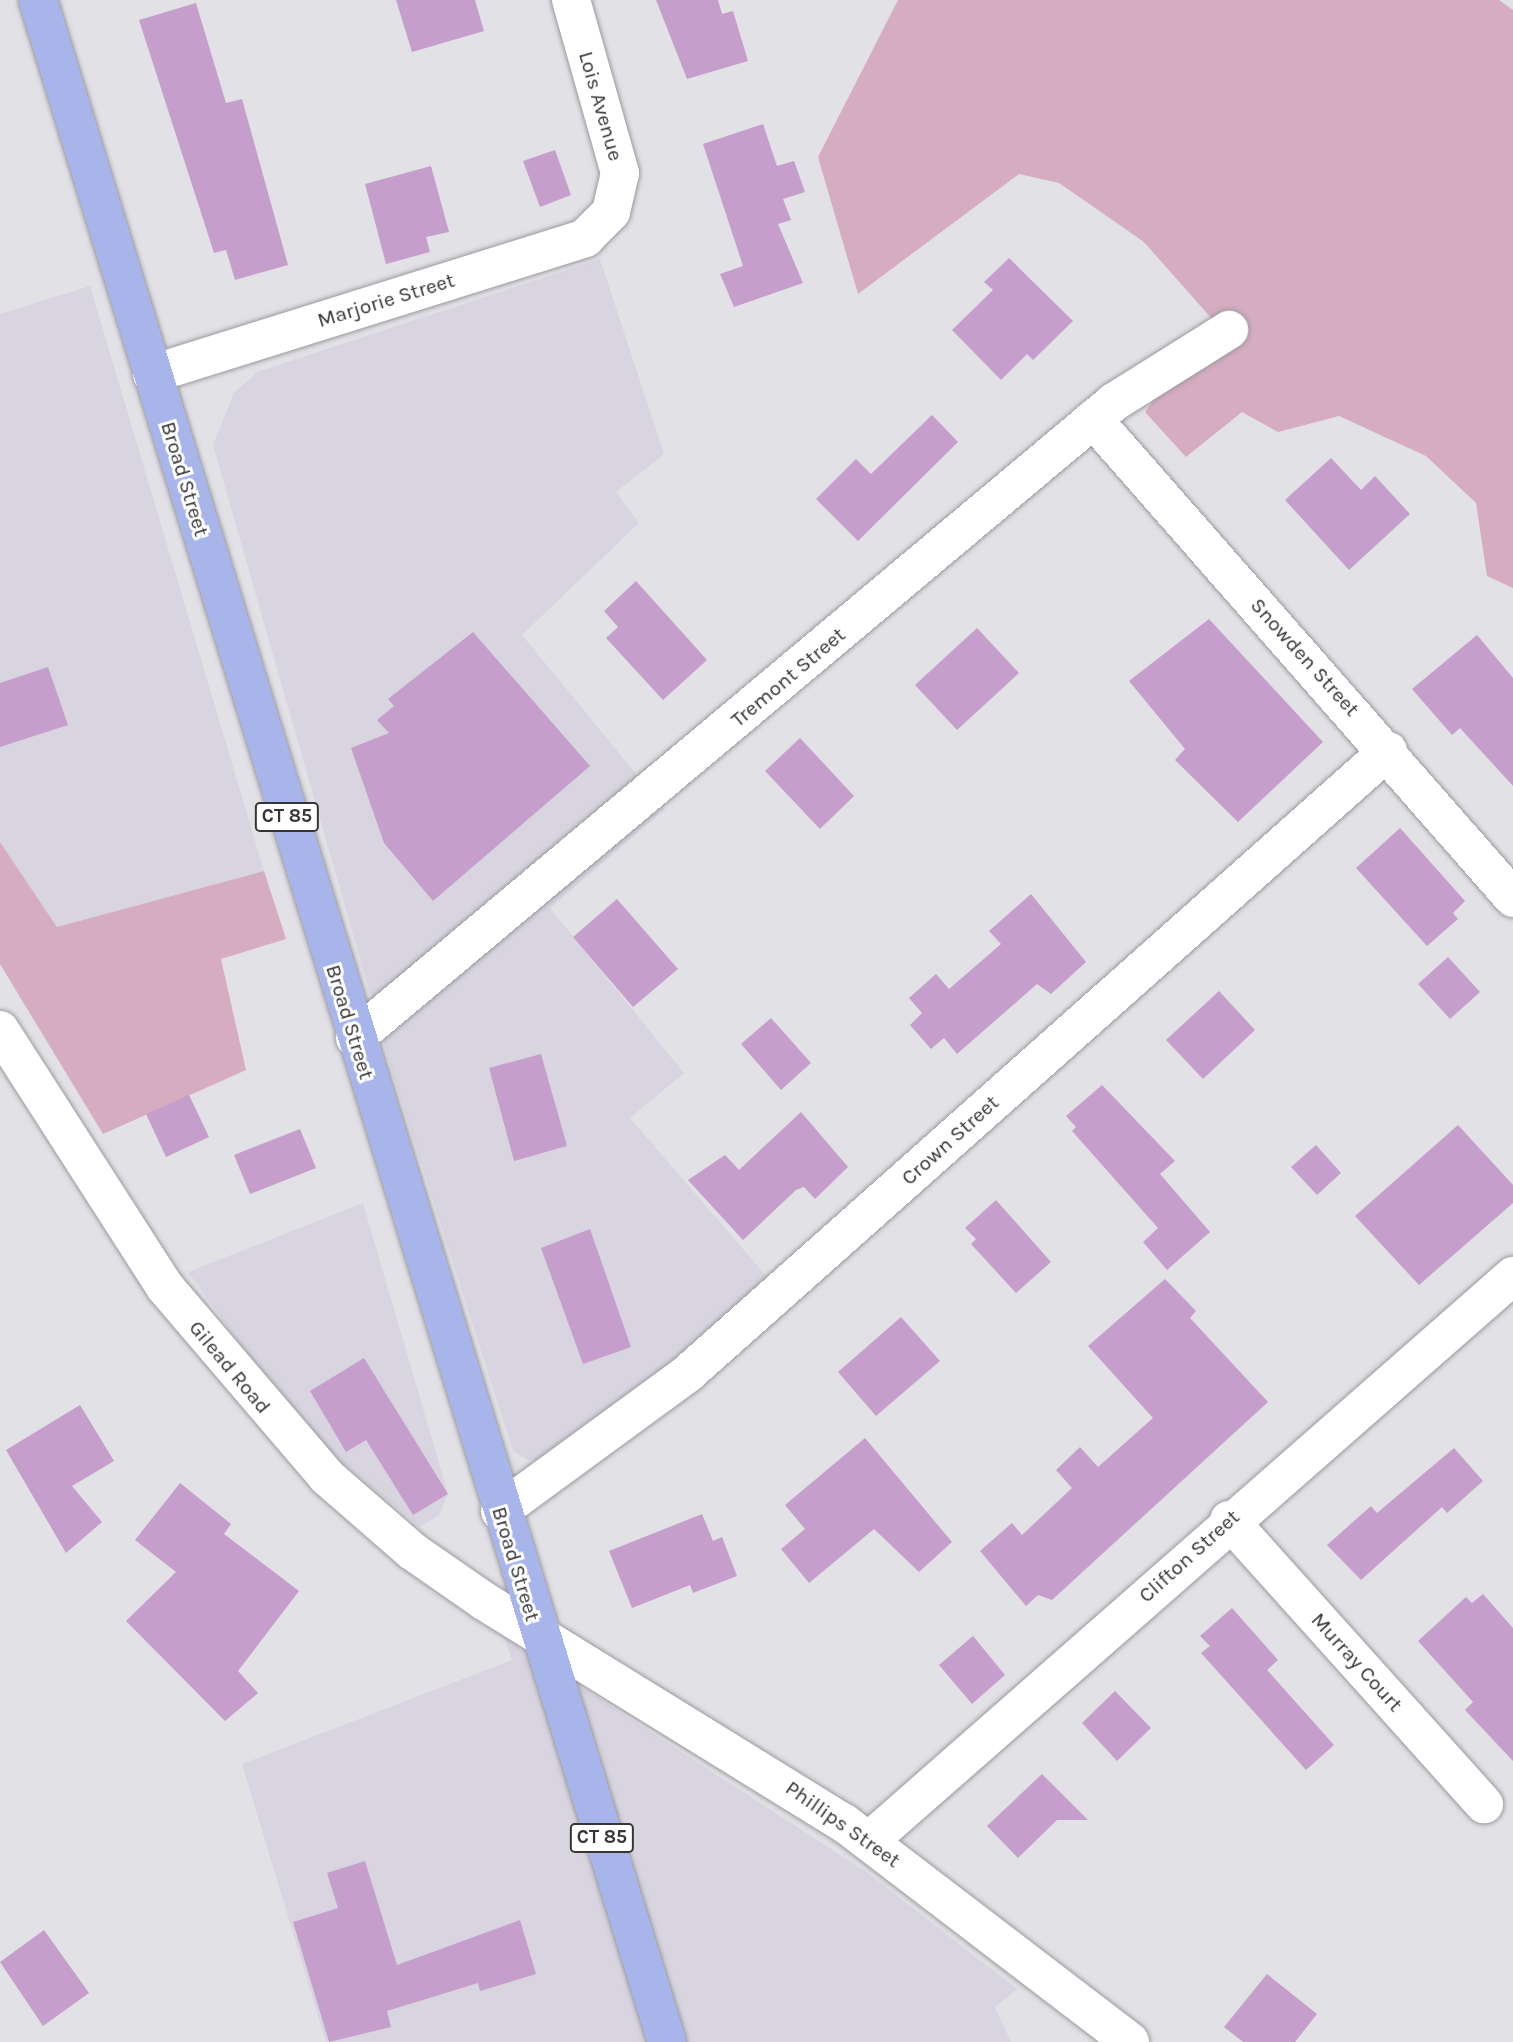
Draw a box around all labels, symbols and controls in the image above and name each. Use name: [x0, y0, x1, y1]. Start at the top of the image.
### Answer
street label: Lois Avenue: [573, 48, 629, 164]
street label: Marjorie Street: [314, 267, 458, 333]
street label: Broad Street: [156, 419, 214, 539]
street label: Snowden Street: [1245, 593, 1365, 721]
street label: Tremont Street: [726, 622, 850, 732]
road number: CT 85: [254, 802, 320, 832]
street label: Broad Street: [321, 962, 379, 1082]
street label: Crown Street: [896, 1090, 1004, 1190]
street label: Gilead Road: [184, 1315, 276, 1419]
street label: Broad Street: [487, 1504, 545, 1624]
street label: Clifton Street: [1133, 1504, 1245, 1608]
street label: Murray Court: [1306, 1607, 1408, 1717]
street label: Phillips Street: [781, 1775, 905, 1873]
road number: CT 85: [569, 1822, 635, 1854]

